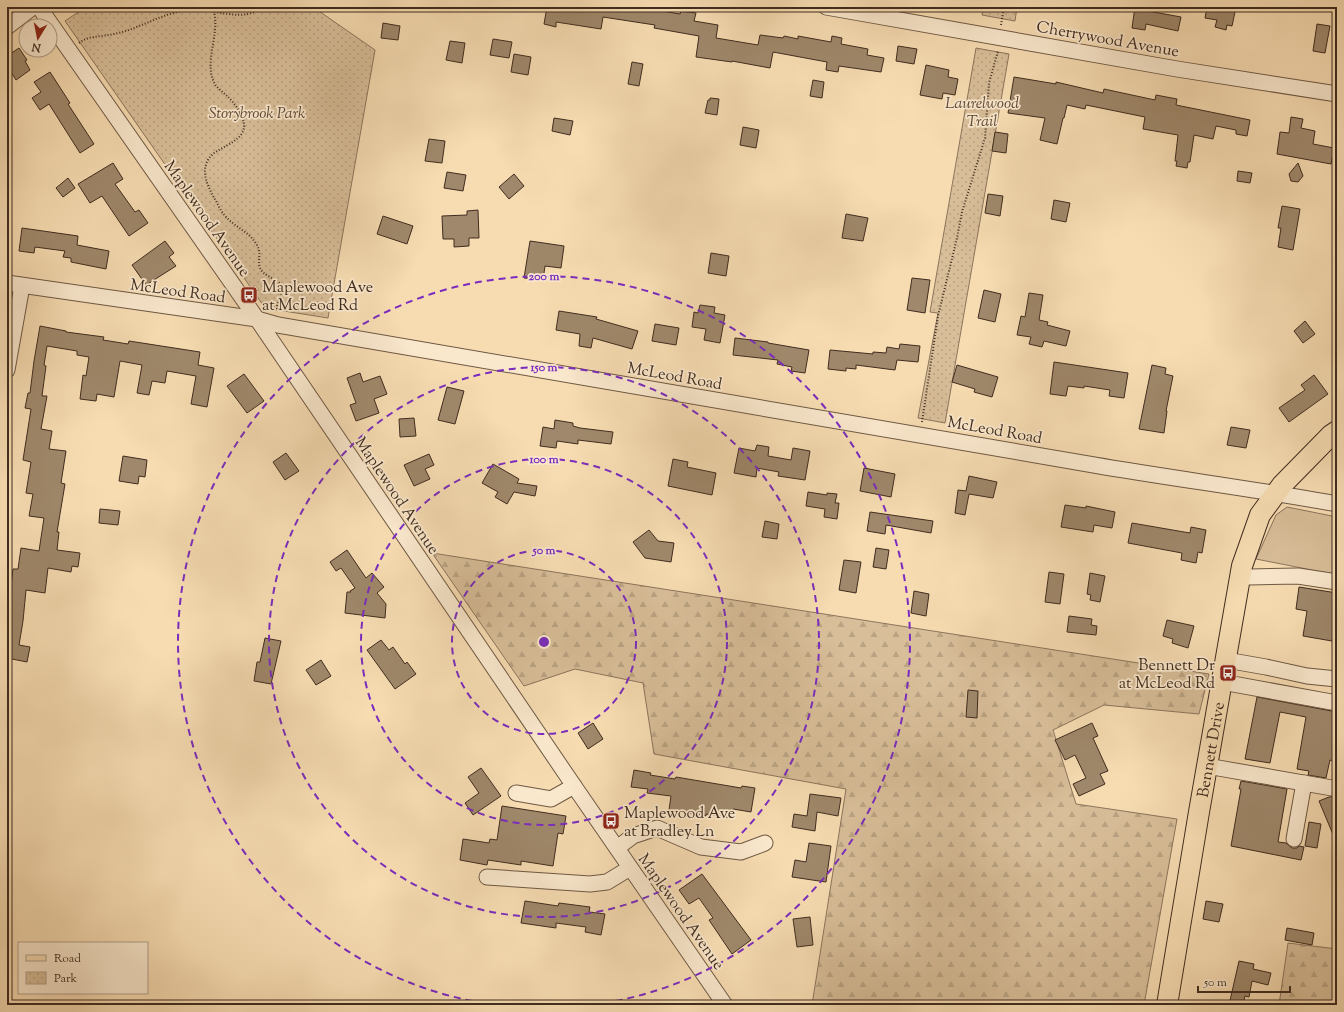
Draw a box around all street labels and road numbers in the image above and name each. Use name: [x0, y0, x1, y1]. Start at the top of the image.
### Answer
street label: Cherrywood Avenue: [1034, 17, 1181, 64]
street label: Maplewood Avenue: [157, 157, 255, 282]
street label: McLeod Road: [129, 274, 227, 311]
street label: McLeod Road: [625, 358, 724, 397]
street label: McLeod Road: [945, 412, 1044, 451]
street label: Maplewood Avenue: [348, 433, 444, 560]
street label: Bennett Drive: [1193, 700, 1232, 800]
street label: Maplewood Avenue: [631, 850, 729, 975]

